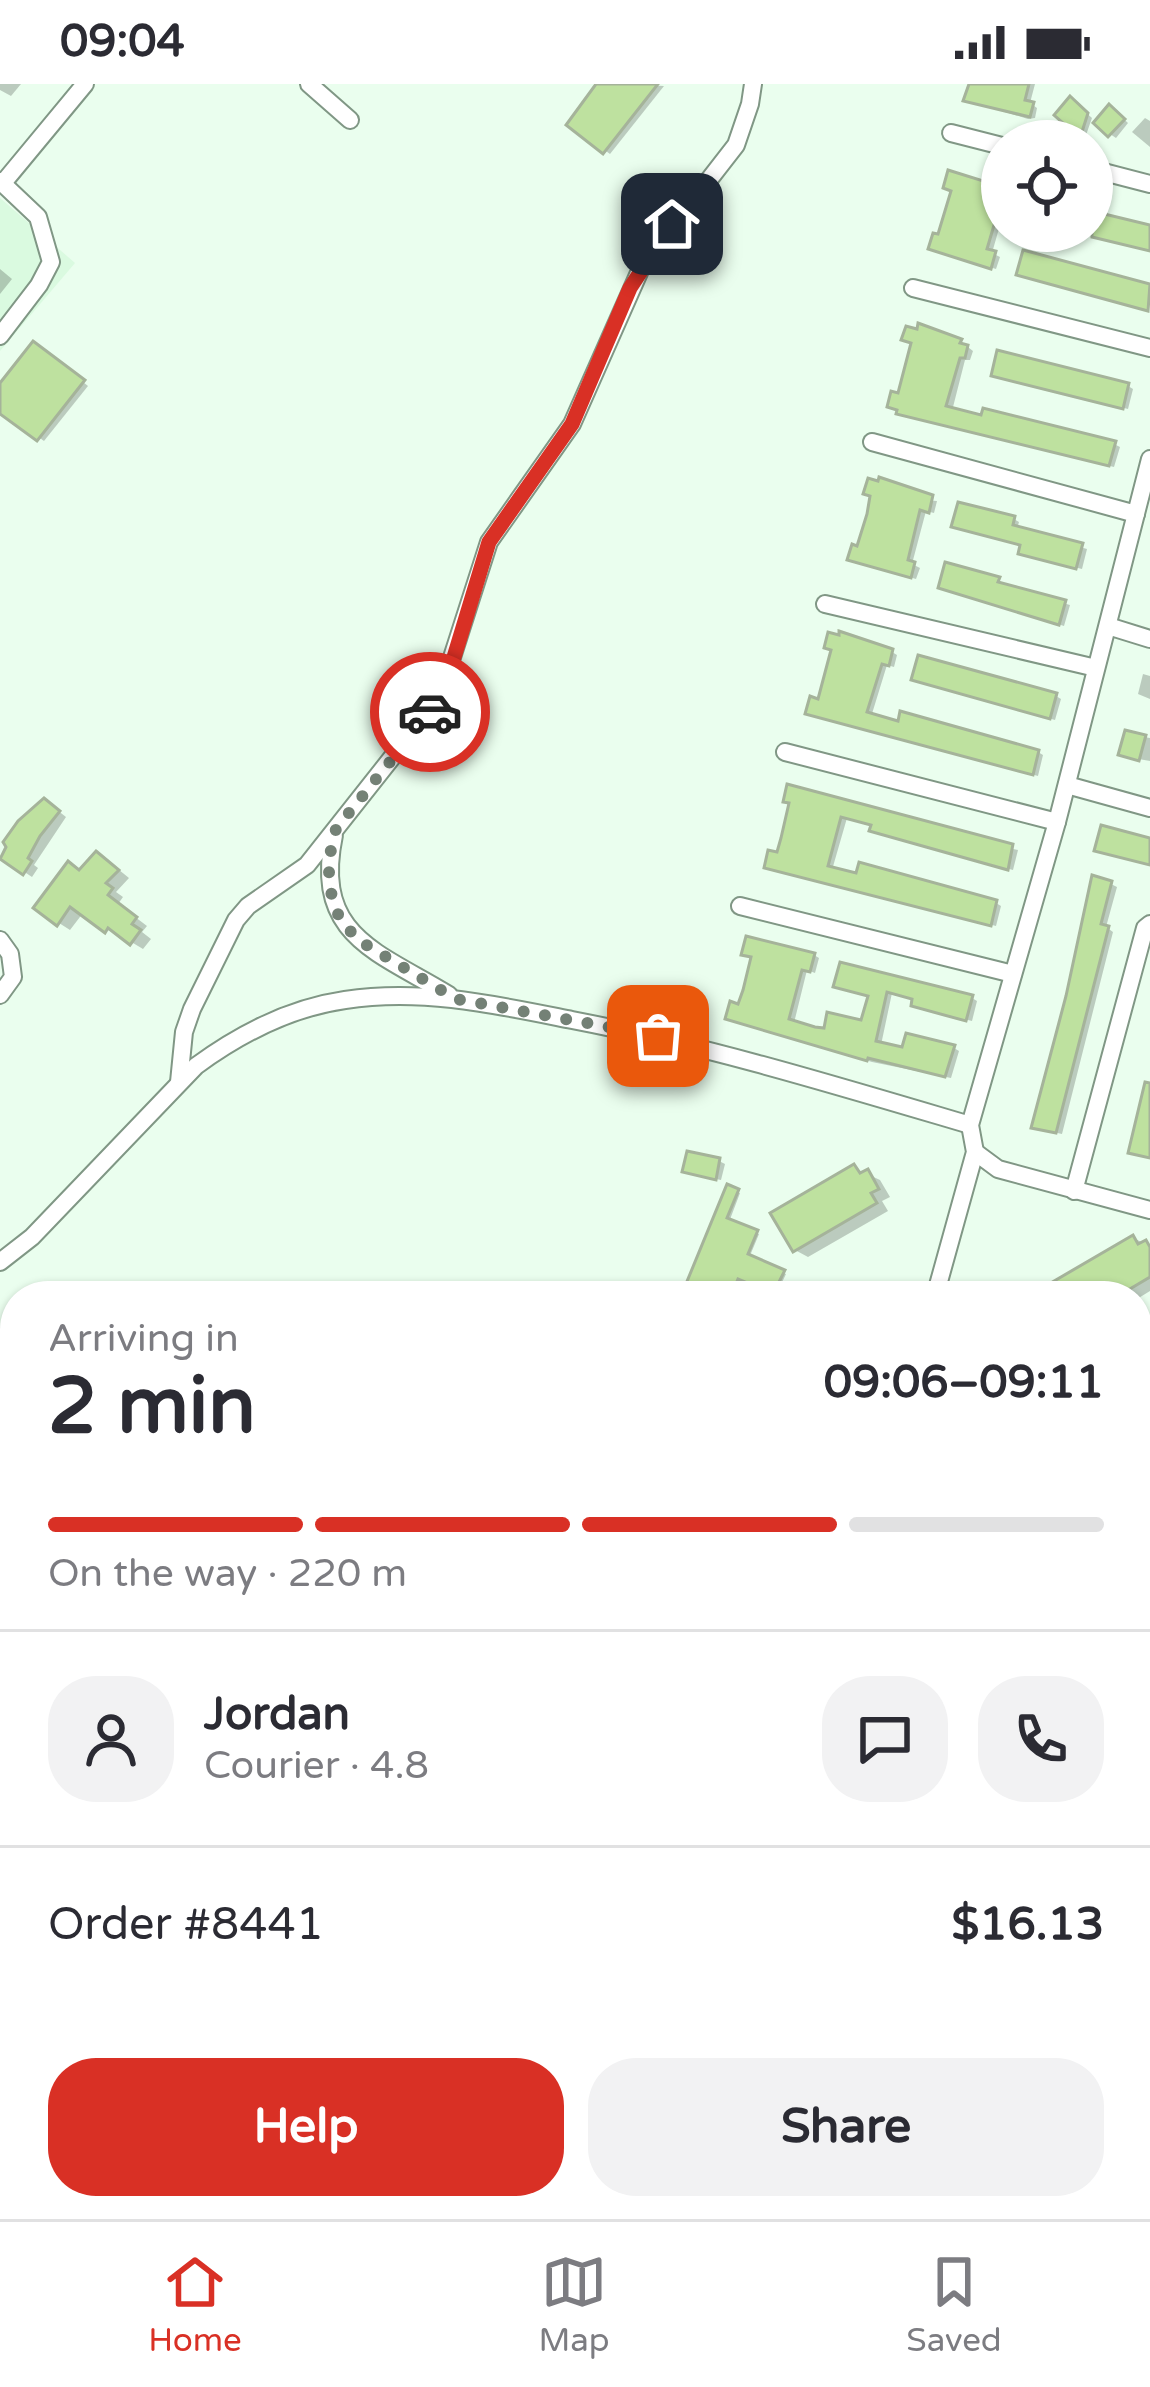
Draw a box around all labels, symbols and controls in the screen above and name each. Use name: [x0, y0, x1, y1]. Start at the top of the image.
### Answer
text: 09:04: [60, 15, 185, 69]
map controls: [981, 120, 1113, 252]
button: locate: [981, 120, 1113, 252]
pin: [621, 173, 723, 275]
icon: home: [639, 191, 705, 257]
courier: [370, 652, 490, 772]
icon: car: [397, 679, 463, 745]
pin: [607, 985, 709, 1087]
icon: bag: [625, 1003, 691, 1069]
text: Arriving in: [48, 1315, 239, 1362]
text: 09:06–09:11: [824, 1356, 1104, 1410]
text: 2 min: [48, 1360, 256, 1454]
text: On the way · 220 m: [48, 1550, 407, 1597]
button: person: [48, 1676, 174, 1802]
button: chat: [822, 1676, 948, 1802]
button: phone: [978, 1676, 1104, 1802]
text: Jordan: [204, 1688, 350, 1742]
text: Courier · 4.8: [204, 1742, 429, 1789]
text: Order #8441: [48, 1898, 324, 1952]
text: $16.13: [952, 1898, 1104, 1952]
button: Help: [48, 2058, 564, 2196]
button: Share: [588, 2058, 1104, 2196]
tab: Home: [148, 2249, 242, 2360]
tab: Map: [538, 2249, 610, 2360]
tab: Saved: [906, 2249, 1002, 2360]

